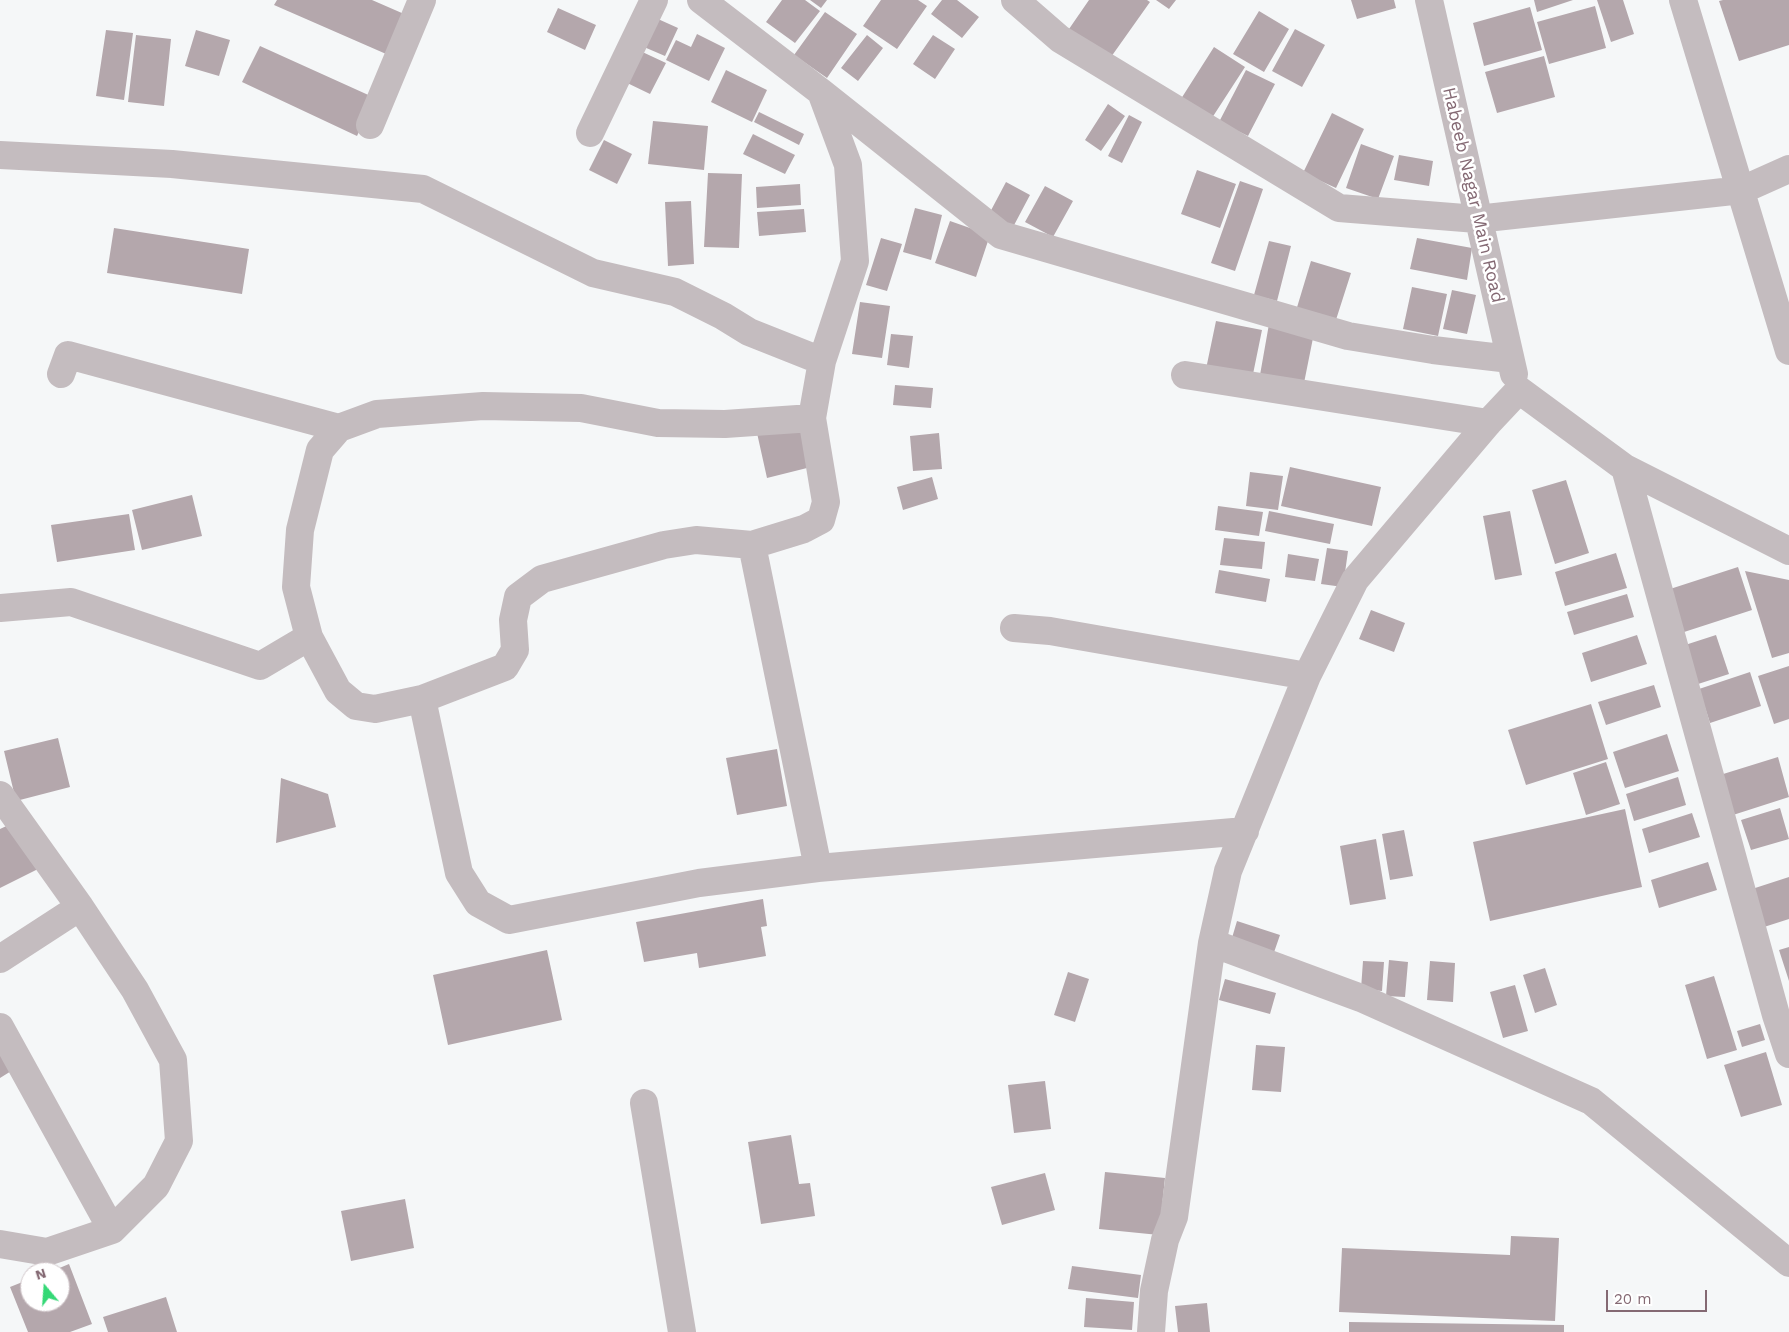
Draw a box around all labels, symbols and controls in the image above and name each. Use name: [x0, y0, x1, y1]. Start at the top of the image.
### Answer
street label: Habeeb Nagar Main Road: [1438, 85, 1508, 305]
north arrow: [20, 1262, 70, 1312]
text: N: [33, 1264, 48, 1283]
scale bar: [1609, 1280, 1710, 1312]
text: 20 m: [1614, 1290, 1652, 1308]

